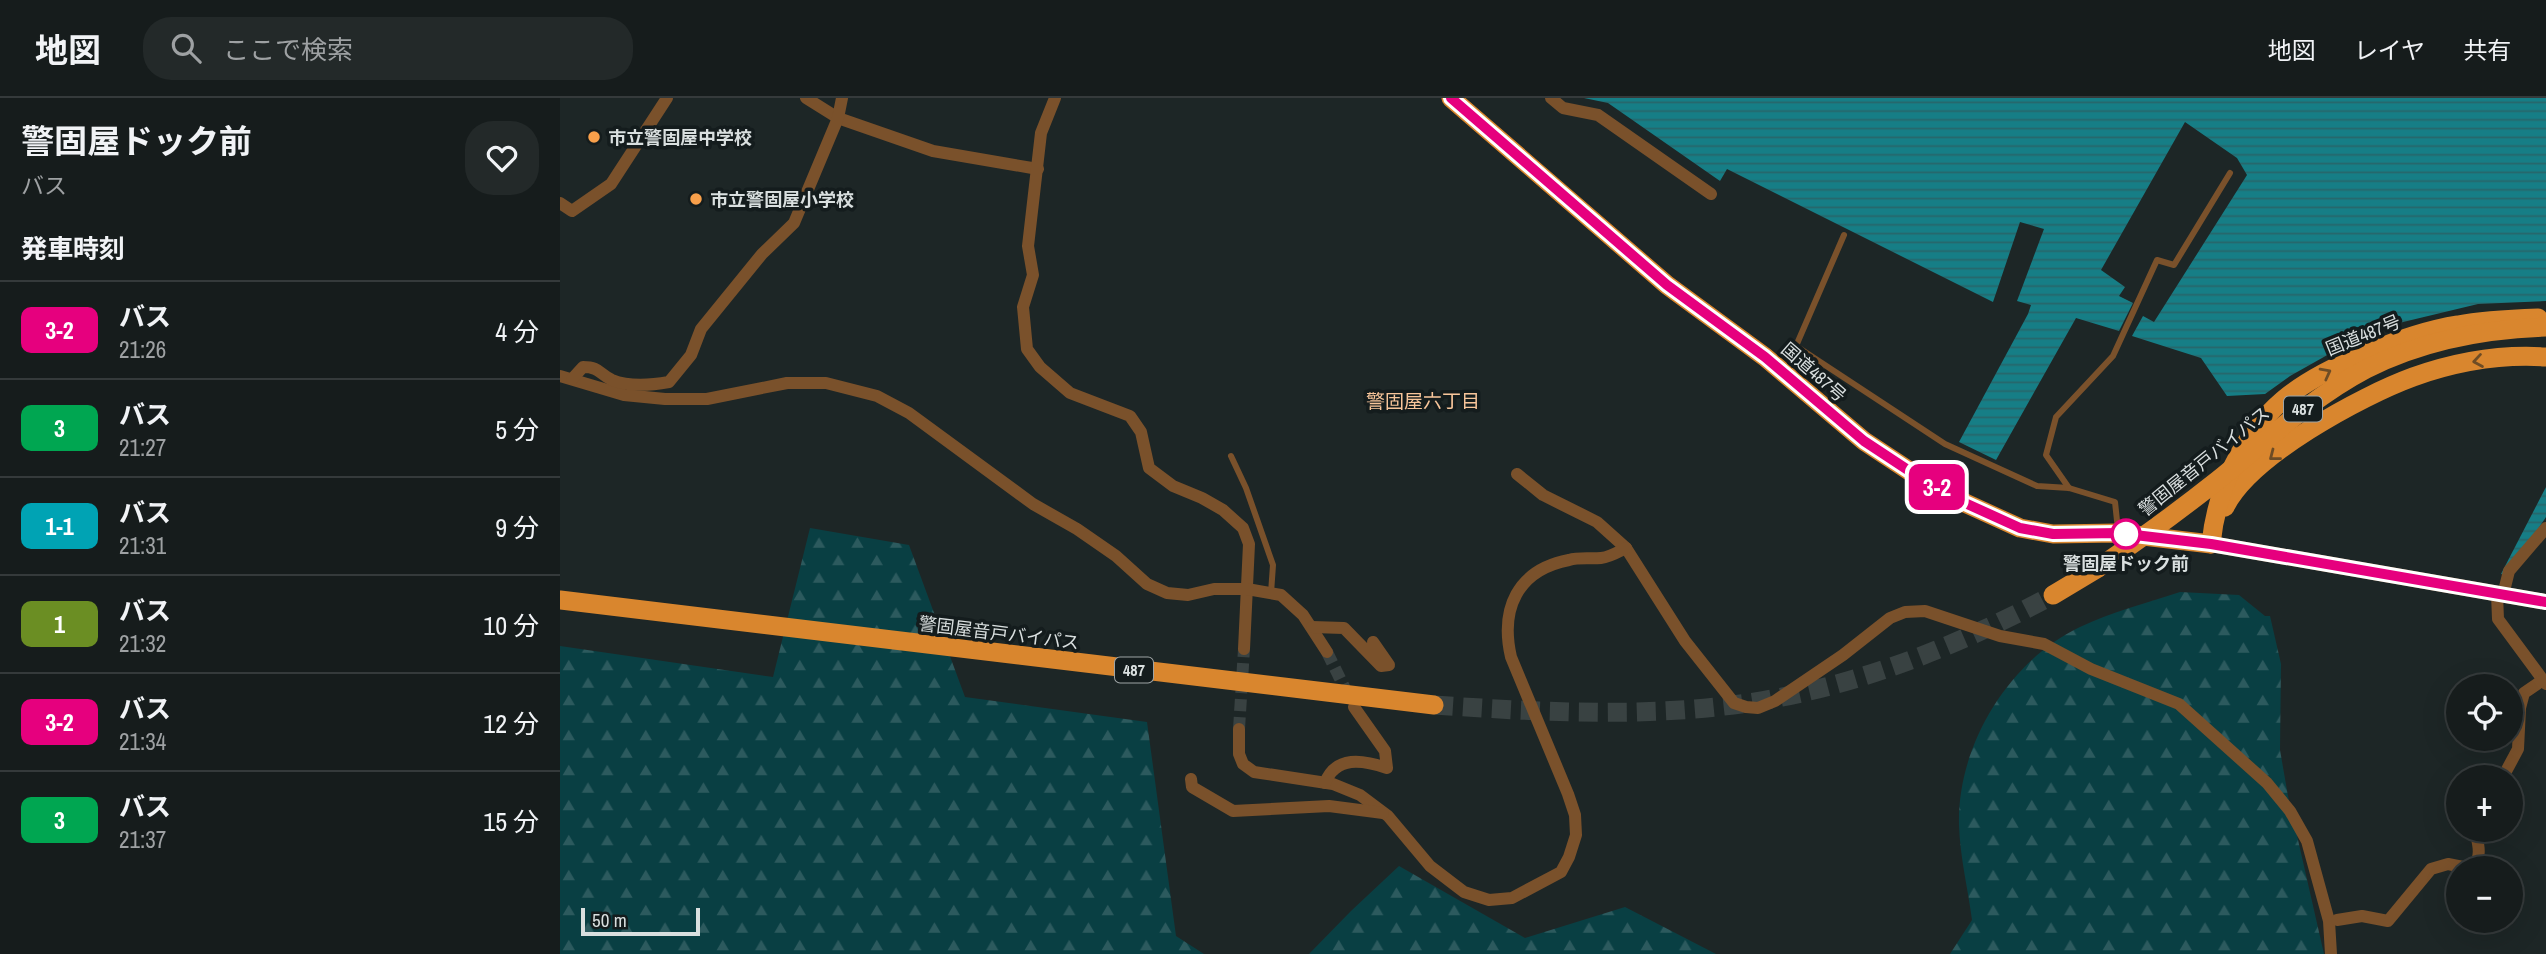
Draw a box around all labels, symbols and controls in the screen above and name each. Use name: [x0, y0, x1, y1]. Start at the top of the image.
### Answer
search box: [143, 17, 633, 80]
text: 地図: [35, 28, 101, 72]
icon: search: [167, 29, 205, 67]
text: ここで検索: [223, 32, 353, 67]
text: 地図: [2268, 34, 2316, 66]
text: レイヤ: [2354, 34, 2425, 66]
text: 共有: [2463, 34, 2511, 66]
text: 警固屋ドック前: [21, 119, 252, 163]
button: heart: [465, 121, 539, 195]
place label: 市立警固屋中学校: [608, 125, 752, 150]
marker: 市立警固屋中学校: [586, 129, 602, 145]
text: バス: [21, 170, 67, 201]
place label: 市立警固屋小学校: [710, 187, 854, 212]
marker: 市立警固屋小学校: [688, 191, 704, 207]
text: 発車時刻: [21, 231, 125, 266]
text: バス: [119, 299, 171, 334]
street label: 国道487号: [2322, 309, 2404, 361]
text: 3-2: [45, 314, 74, 346]
text: 4 分: [495, 314, 539, 349]
text: 21:26: [119, 334, 166, 365]
street label: 国道487号: [1776, 337, 1852, 407]
one-way arrow: [2472, 354, 2484, 369]
one-way arrow: [2319, 368, 2331, 382]
district label: 警固屋六丁目: [1366, 388, 1480, 414]
road number: 487: [2284, 396, 2322, 422]
text: バス: [119, 397, 171, 432]
street label: 警固屋音戸バイパス: [2133, 400, 2275, 522]
text: 3: [54, 412, 65, 444]
text: 5 分: [495, 412, 539, 447]
text: 21:27: [119, 432, 166, 463]
one-way arrow: [2269, 447, 2281, 460]
line badge: 3-2: [1897, 464, 1977, 510]
text: 3-2: [1923, 471, 1951, 503]
text: バス: [119, 495, 171, 530]
text: 1-1: [45, 510, 74, 542]
text: 9 分: [495, 510, 539, 545]
marker: 警固屋ドック前: [2111, 519, 2141, 549]
text: 21:31: [119, 530, 166, 561]
place label: 警固屋ドック前: [2063, 551, 2189, 576]
text: バス: [119, 593, 171, 628]
text: 1: [54, 608, 65, 640]
text: 10 分: [483, 608, 539, 643]
street label: 警固屋音戸バイパス: [917, 611, 1081, 655]
text: 21:32: [119, 628, 166, 659]
road number: 487: [1115, 657, 1153, 682]
map controls: [2446, 674, 2523, 933]
button: locate: [2446, 674, 2523, 751]
text: バス: [119, 691, 171, 726]
text: 3-2: [45, 706, 74, 738]
text: 12 分: [483, 706, 539, 741]
text: 21:34: [119, 726, 166, 757]
button: +: [2446, 765, 2523, 842]
text: バス: [119, 789, 171, 824]
text: 3: [54, 804, 65, 836]
text: 15 分: [483, 804, 539, 839]
text: 21:37: [119, 824, 166, 855]
button: −: [2446, 856, 2523, 933]
scale bar: [581, 905, 700, 937]
text: 50 m: [592, 907, 627, 933]

